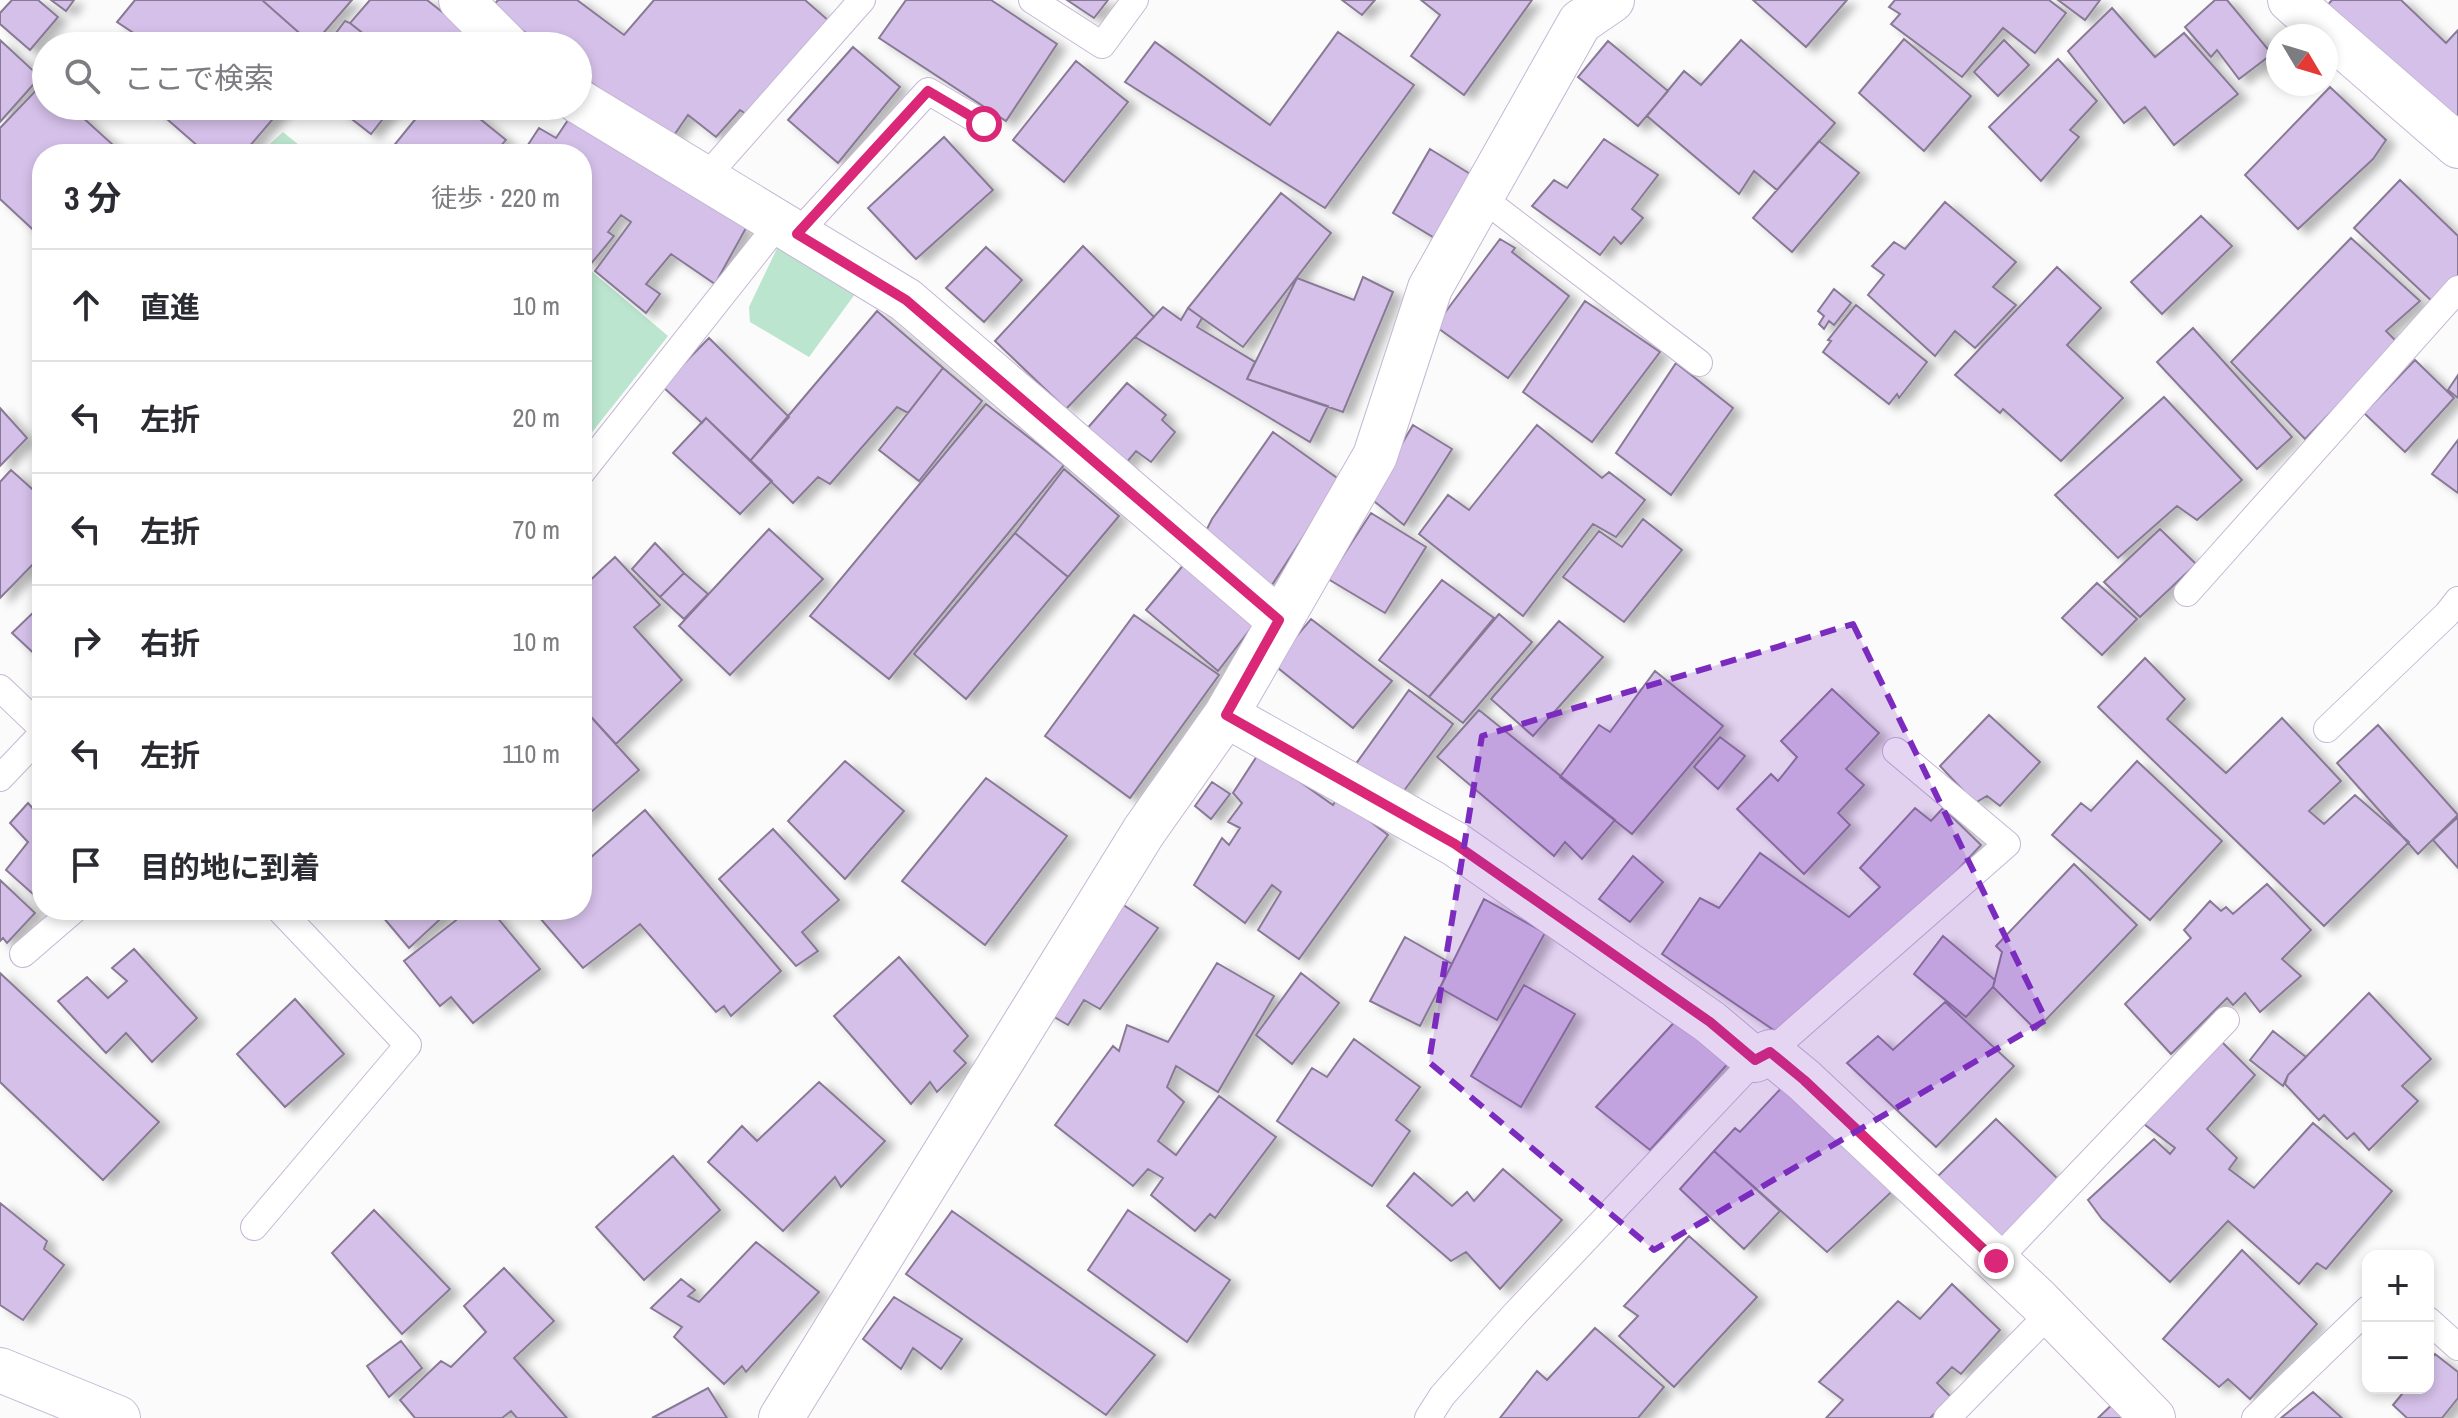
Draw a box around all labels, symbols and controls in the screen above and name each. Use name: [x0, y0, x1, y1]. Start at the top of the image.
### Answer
north arrow: [2266, 24, 2338, 96]
search box: [32, 32, 592, 120]
icon: search: [60, 54, 104, 98]
text: ここで検索: [124, 58, 274, 98]
route start: [966, 106, 1002, 142]
text: 3 分: [64, 175, 121, 221]
text: 徒歩 · 220 m: [431, 180, 560, 215]
icon: ahead: [64, 283, 108, 327]
text: 直進: [140, 287, 200, 327]
text: 10 m: [513, 288, 560, 323]
icon: left: [64, 395, 108, 439]
text: 左折: [140, 399, 200, 439]
text: 20 m: [513, 400, 560, 435]
icon: left: [64, 507, 108, 551]
text: 左折: [140, 511, 200, 551]
text: 70 m: [513, 512, 560, 547]
icon: right: [64, 619, 108, 663]
text: 右折: [140, 623, 200, 663]
text: 10 m: [513, 624, 560, 659]
icon: left: [64, 731, 108, 775]
text: 左折: [140, 735, 200, 775]
text: 110 m: [502, 736, 560, 771]
icon: arrive: [64, 843, 108, 887]
text: 目的地に到着: [140, 847, 320, 887]
route end: [1978, 1243, 2014, 1279]
map controls: [2362, 1250, 2434, 1394]
button: +: [2362, 1250, 2434, 1322]
button: −: [2362, 1322, 2434, 1394]

